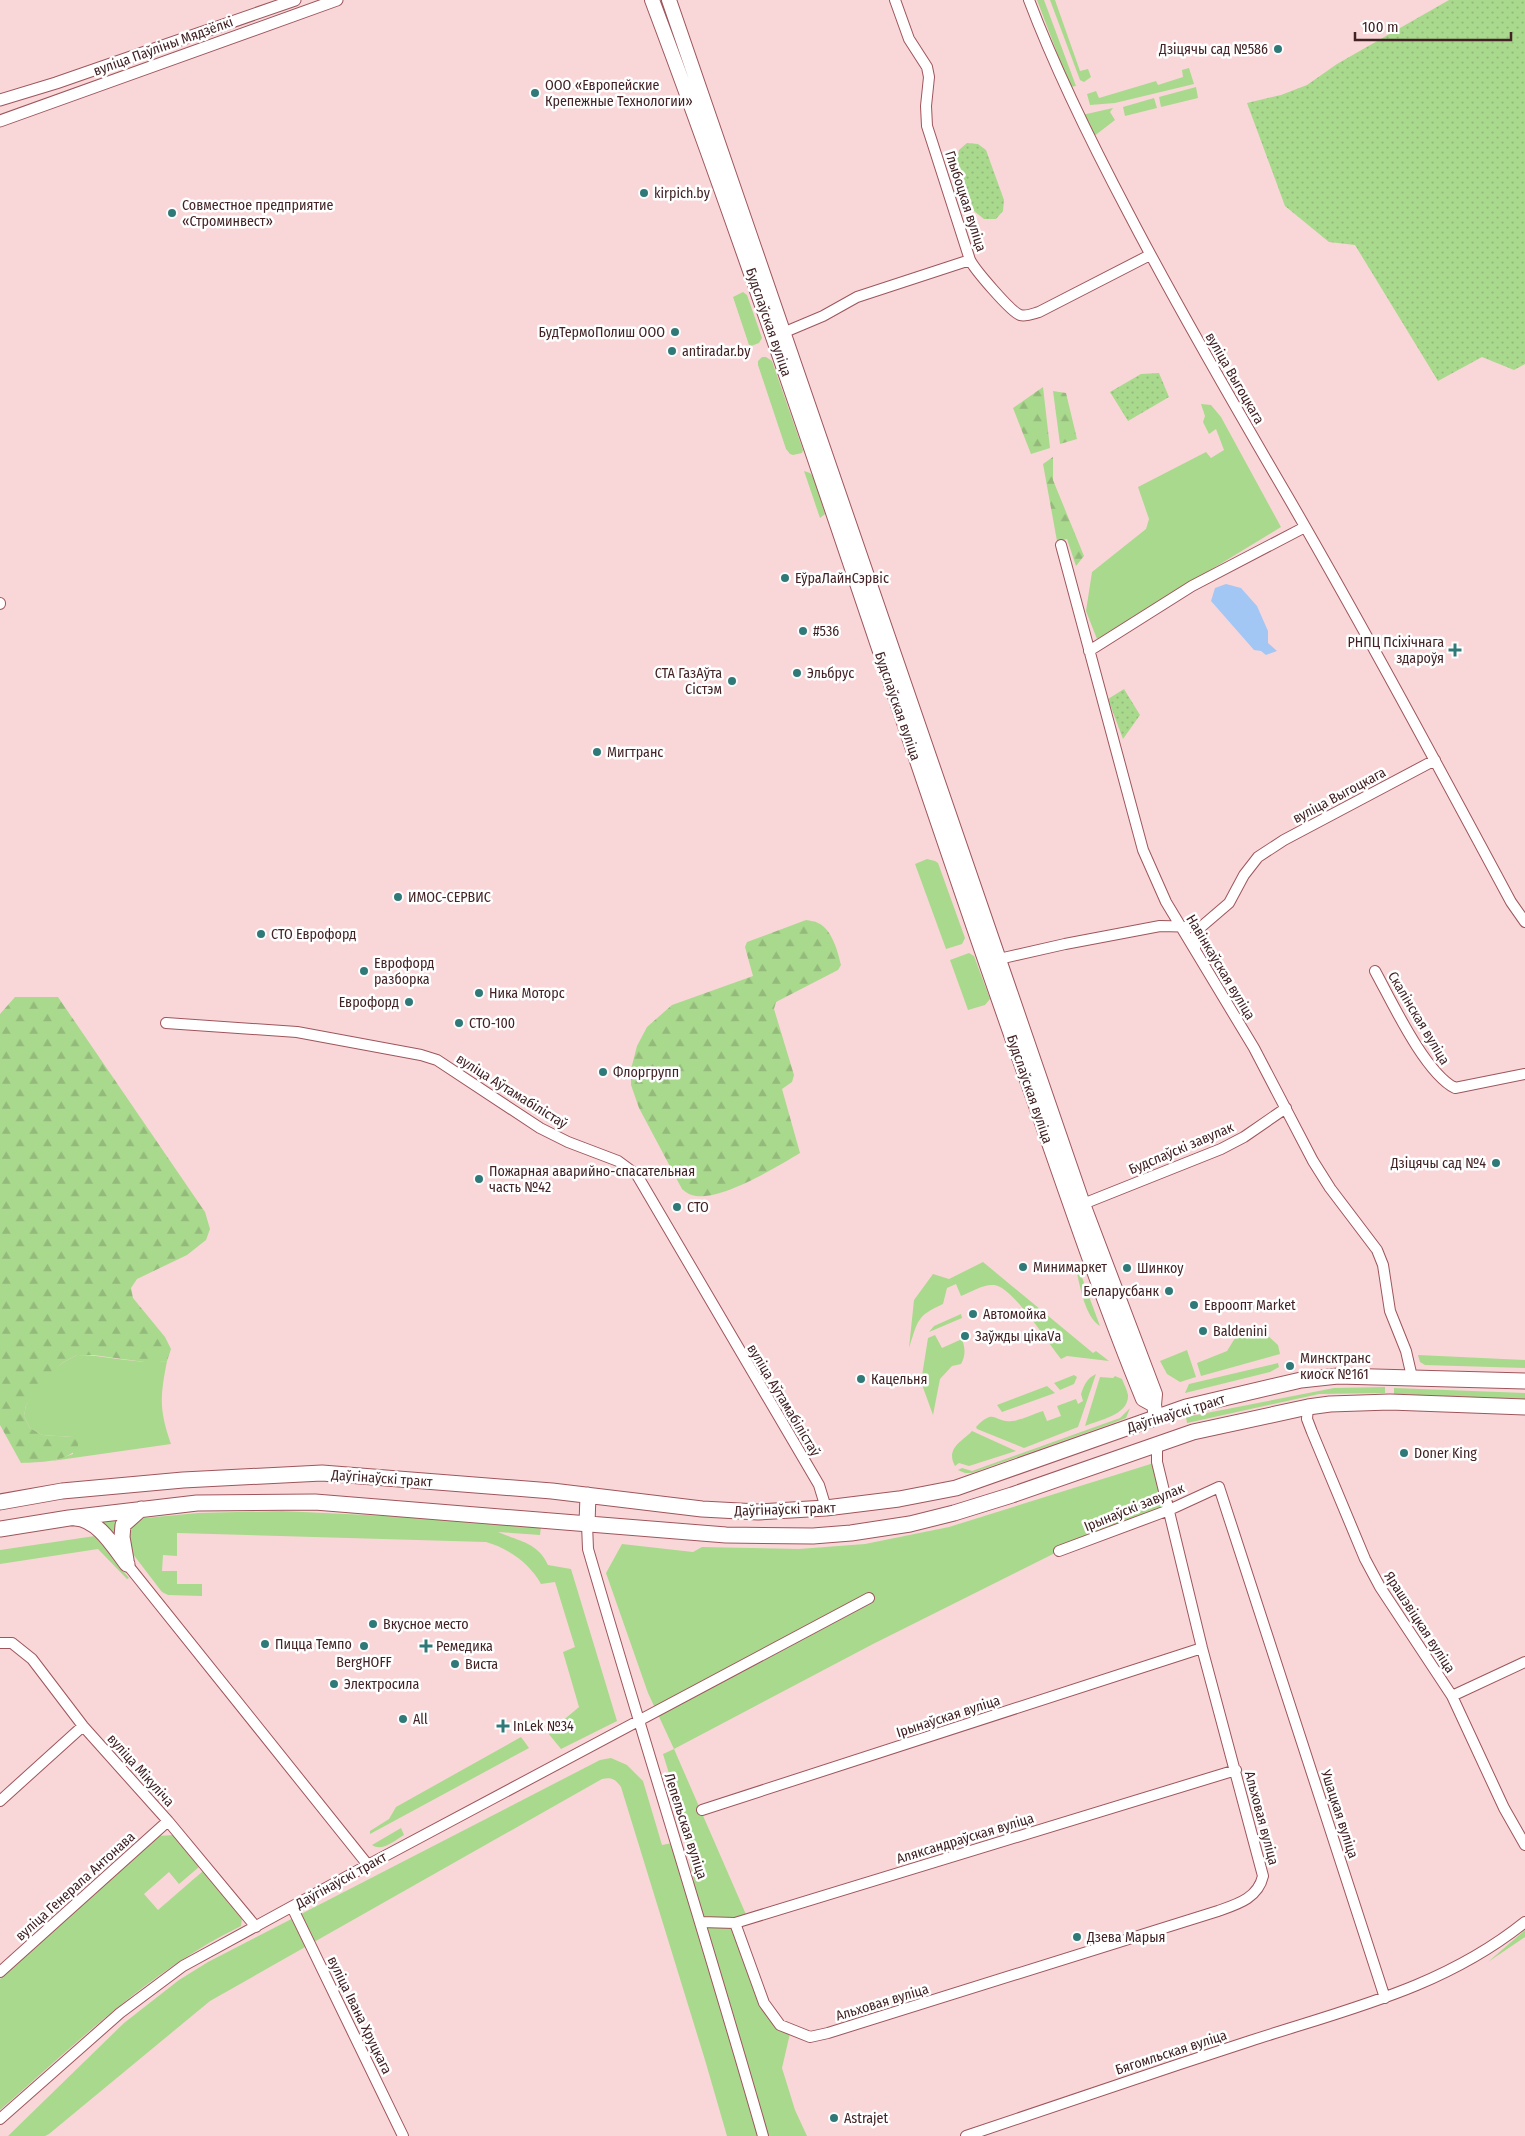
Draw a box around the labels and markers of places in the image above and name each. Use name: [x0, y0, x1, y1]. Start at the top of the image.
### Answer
place label: Дзіцячы сад №586: [1158, 41, 1268, 58]
marker: Дзіцячы сад №586: [1272, 43, 1284, 55]
place label: ООО «Европейские Крепежные Технологии»: [545, 77, 693, 110]
marker: ООО «Европейские Крепежные Технологии»: [529, 87, 541, 99]
place label: kirpich.by: [654, 185, 711, 202]
marker: kirpich.by: [638, 187, 650, 199]
place label: Совместное предприятие «Строминвест»: [182, 197, 334, 230]
marker: Совместное предприятие «Строминвест»: [166, 207, 178, 219]
place label: БудТермоПолиш ООО: [539, 324, 665, 341]
marker: БудТермоПолиш ООО: [669, 326, 681, 338]
place label: antiradar.by: [682, 343, 751, 360]
marker: antiradar.by: [666, 345, 678, 357]
place label: ЕўраЛайнСэрвіс: [795, 570, 889, 587]
marker: ЕўраЛайнСэрвіс: [779, 572, 791, 584]
place label: #536: [813, 623, 839, 640]
marker: #536: [797, 625, 809, 637]
place label: РНПЦ Псіхічнага здароўя: [1347, 634, 1444, 667]
marker: РНПЦ Псіхічнага здароўя: [1448, 643, 1462, 657]
place label: СТА ГазАўта Сістэм: [655, 665, 722, 698]
place label: Эльбрус: [807, 665, 854, 682]
marker: Эльбрус: [791, 667, 803, 679]
marker: СТА ГазАўта Сістэм: [726, 675, 738, 687]
place label: Мигтранс: [607, 744, 663, 761]
marker: Мигтранс: [591, 746, 603, 758]
place label: ИМОС-СЕРВИС: [408, 889, 491, 906]
marker: ИМОС-СЕРВИС: [392, 891, 404, 903]
place label: СТО Еврофорд: [271, 926, 356, 943]
marker: СТО Еврофорд: [255, 928, 267, 940]
place label: Еврофорд разборка: [374, 955, 434, 988]
marker: Еврофорд разборка: [358, 965, 370, 977]
place label: Ника Моторс: [489, 985, 565, 1002]
marker: Ника Моторс: [473, 987, 485, 999]
place label: Еврофорд: [339, 994, 399, 1011]
marker: Еврофорд: [403, 996, 415, 1008]
place label: СТО-100: [469, 1015, 515, 1032]
marker: СТО-100: [453, 1017, 465, 1029]
place label: Флоргрупп: [613, 1064, 679, 1081]
marker: Флоргрупп: [597, 1066, 609, 1078]
place label: Дзіцячы сад №4: [1390, 1155, 1486, 1172]
marker: Дзіцячы сад №4: [1490, 1157, 1502, 1169]
place label: Пожарная аварийно-спасательная часть №42: [489, 1163, 695, 1196]
marker: Пожарная аварийно-спасательная часть №42: [473, 1173, 485, 1185]
place label: СТО: [687, 1199, 709, 1216]
marker: СТО: [671, 1201, 683, 1213]
place label: Минимаркет: [1033, 1259, 1107, 1276]
place label: Шинкоу: [1137, 1260, 1184, 1277]
marker: Минимаркет: [1017, 1261, 1029, 1273]
marker: Шинкоу: [1121, 1262, 1133, 1274]
place label: Беларусбанк: [1083, 1283, 1159, 1300]
marker: Беларусбанк: [1163, 1285, 1175, 1297]
place label: Евроопт Market: [1204, 1297, 1296, 1314]
marker: Евроопт Market: [1188, 1299, 1200, 1311]
place label: Автомойка: [983, 1306, 1047, 1323]
marker: Автомойка: [967, 1308, 979, 1320]
place label: Baldenini: [1213, 1323, 1267, 1340]
marker: Baldenini: [1197, 1325, 1209, 1337]
place label: Заўжды цікаVа: [975, 1328, 1061, 1345]
marker: Заўжды цікаVа: [959, 1330, 971, 1342]
place label: Минсктранс киоск №161: [1300, 1350, 1371, 1383]
marker: Минсктранс киоск №161: [1284, 1360, 1296, 1372]
place label: Кацельня: [871, 1371, 927, 1388]
marker: Кацельня: [855, 1373, 867, 1385]
place label: Doner King: [1414, 1445, 1477, 1462]
marker: Doner King: [1398, 1447, 1410, 1459]
place label: Вкусное место: [383, 1616, 469, 1633]
marker: Вкусное место: [367, 1618, 379, 1630]
place label: Пицца Темпо: [275, 1636, 352, 1653]
marker: Пицца Темпо: [259, 1638, 271, 1650]
place label: Ремедика: [436, 1638, 493, 1655]
marker: BergHOFF: [358, 1640, 370, 1652]
marker: Ремедика: [420, 1640, 432, 1652]
place label: BergHOFF: [336, 1654, 392, 1671]
place label: Виста: [465, 1656, 498, 1673]
marker: Виста: [449, 1658, 461, 1670]
place label: Электросила: [344, 1676, 420, 1693]
marker: Электросила: [328, 1678, 340, 1690]
place label: All: [413, 1711, 428, 1728]
marker: All: [397, 1713, 409, 1725]
place label: InLek №34: [513, 1718, 574, 1735]
marker: InLek №34: [497, 1720, 509, 1732]
place label: Дзева Марыя: [1086, 1929, 1165, 1946]
marker: Дзева Марыя: [1071, 1931, 1083, 1943]
place label: Astrajet: [844, 2110, 889, 2127]
marker: Astrajet: [828, 2112, 840, 2124]

